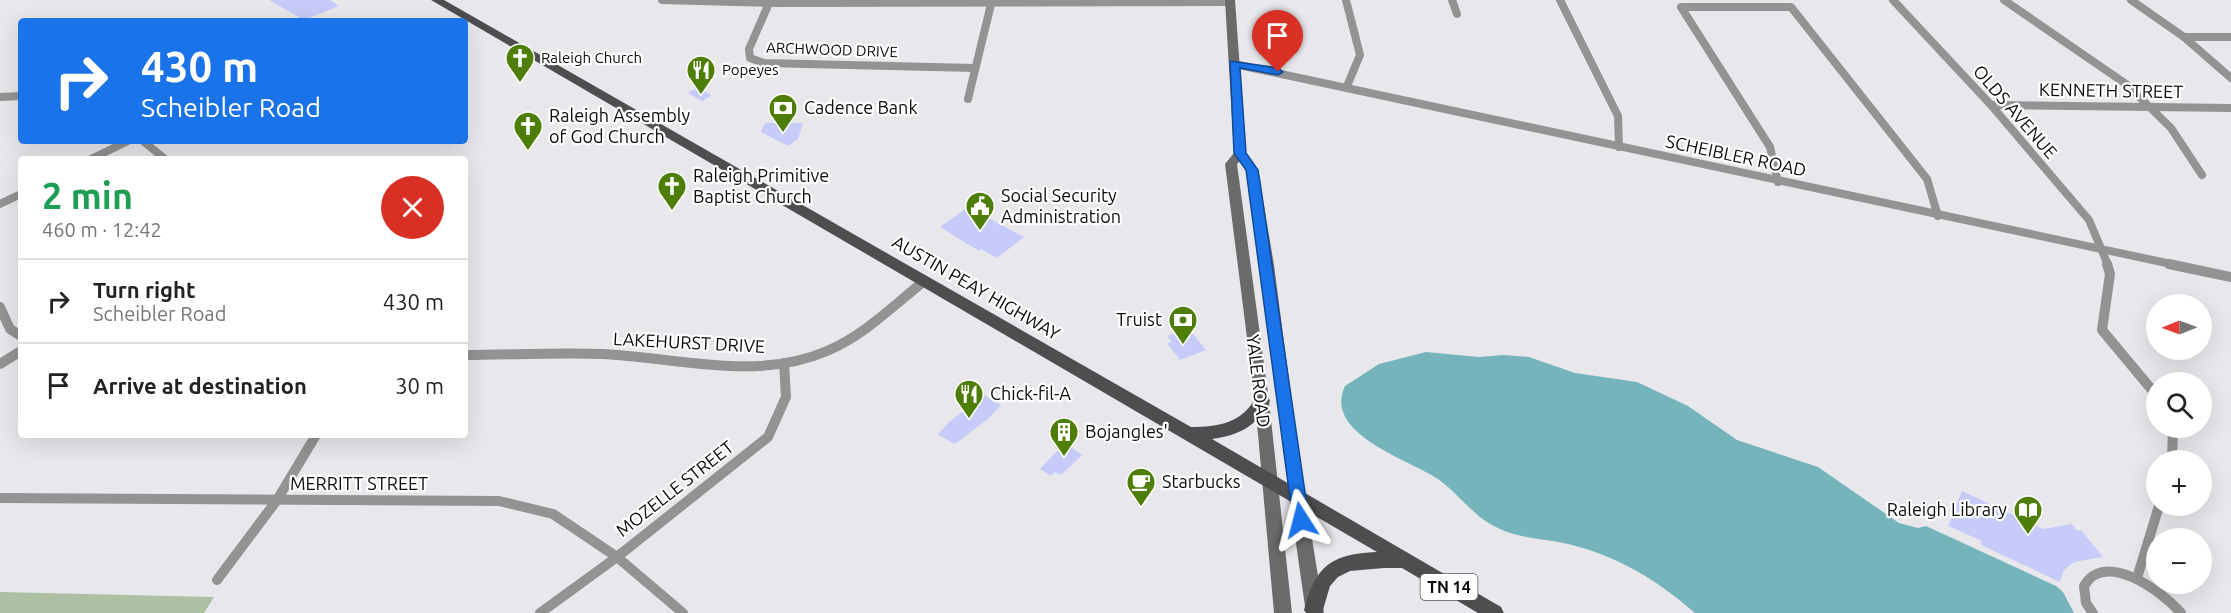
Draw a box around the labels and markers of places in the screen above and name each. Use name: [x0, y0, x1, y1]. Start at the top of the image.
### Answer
pin: [1252, 10, 1303, 72]
church icon: Raleigh Church: [504, 42, 536, 84]
place label: Raleigh Church: [541, 49, 642, 66]
restaurant icon: Popeyes: [685, 54, 717, 96]
place label: Popeyes: [722, 61, 779, 78]
bank icon: Cadence Bank: [767, 92, 799, 134]
place label: Cadence Bank: [804, 97, 917, 117]
place label: Raleigh Assembly of God Church: [549, 105, 690, 146]
church icon: Raleigh Assembly of God Church: [512, 110, 544, 152]
place label: Raleigh Primitive Baptist Church: [693, 165, 829, 206]
church icon: Raleigh Primitive Baptist Church: [656, 170, 688, 212]
place label: Social Security Administration: [1001, 185, 1121, 226]
public building icon: Social Security Administration: [964, 190, 996, 232]
bank icon: Truist: [1167, 304, 1199, 346]
place label: Truist: [1116, 309, 1162, 329]
restaurant icon: Chick-fil-A: [953, 378, 985, 420]
place label: Chick-fil-A: [990, 383, 1071, 403]
building icon: Bojangles': [1048, 416, 1080, 458]
place label: Bojangles': [1085, 421, 1168, 441]
cafe icon: Starbucks: [1125, 466, 1157, 508]
place label: Starbucks: [1162, 471, 1241, 491]
library icon: Raleigh Library: [2012, 494, 2044, 536]
place label: Raleigh Library: [1887, 499, 2007, 519]

